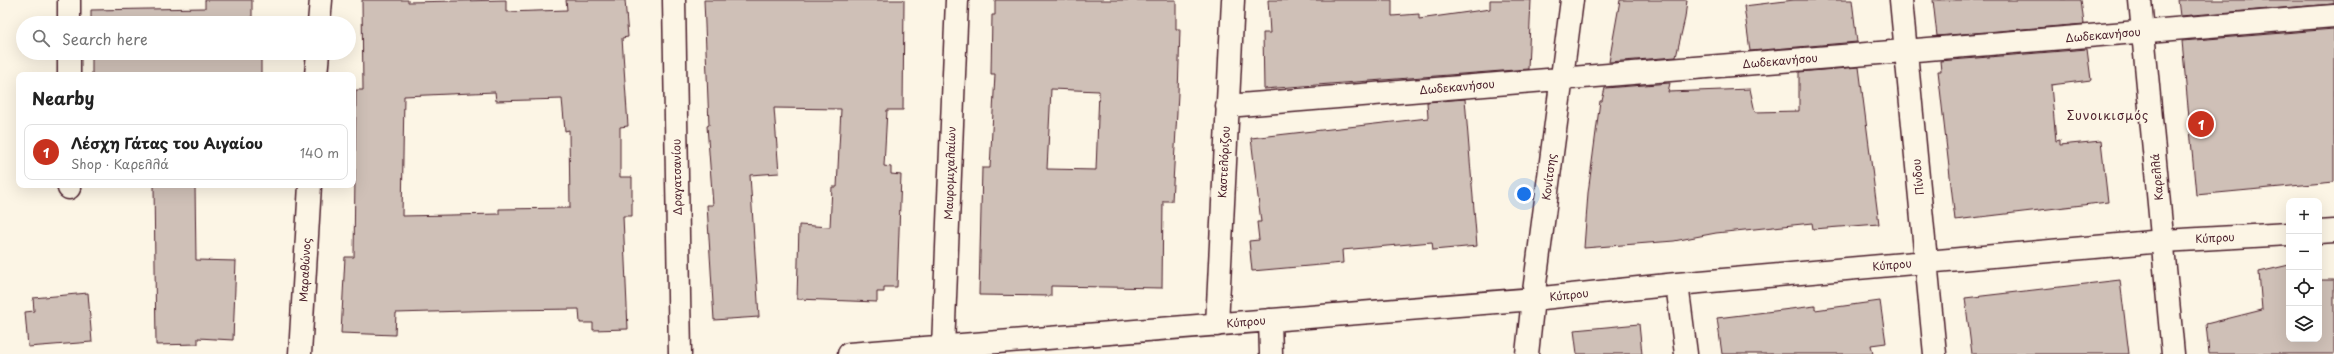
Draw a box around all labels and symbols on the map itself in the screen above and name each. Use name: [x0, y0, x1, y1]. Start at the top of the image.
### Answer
street label: Δωδεκανήσου: [2065, 23, 2141, 46]
street label: Δωδεκανήσου: [1742, 49, 1818, 72]
street label: Δωδεκανήσου: [1419, 75, 1495, 98]
district label: Συνοικισμός: [2067, 106, 2149, 124]
pin: 1: [2188, 109, 2214, 139]
street label: Καστελόριζου: [1213, 125, 1234, 199]
street label: Μαυρομιχαλαίων: [939, 126, 960, 220]
street label: Δραγατσανίου: [667, 139, 686, 215]
street label: Κονίτσης: [1537, 152, 1560, 201]
street label: Καρελλά: [2146, 153, 2167, 201]
street label: Πίνδου: [1907, 158, 1928, 196]
your location: [1514, 184, 1534, 204]
street label: Κύπρου: [2195, 228, 2235, 247]
street label: Μαραθώνος: [294, 237, 315, 302]
street label: Κύπρου: [1872, 254, 1912, 275]
street label: Κύπρου: [1549, 284, 1589, 305]
street label: Κύπρου: [1226, 311, 1266, 332]

